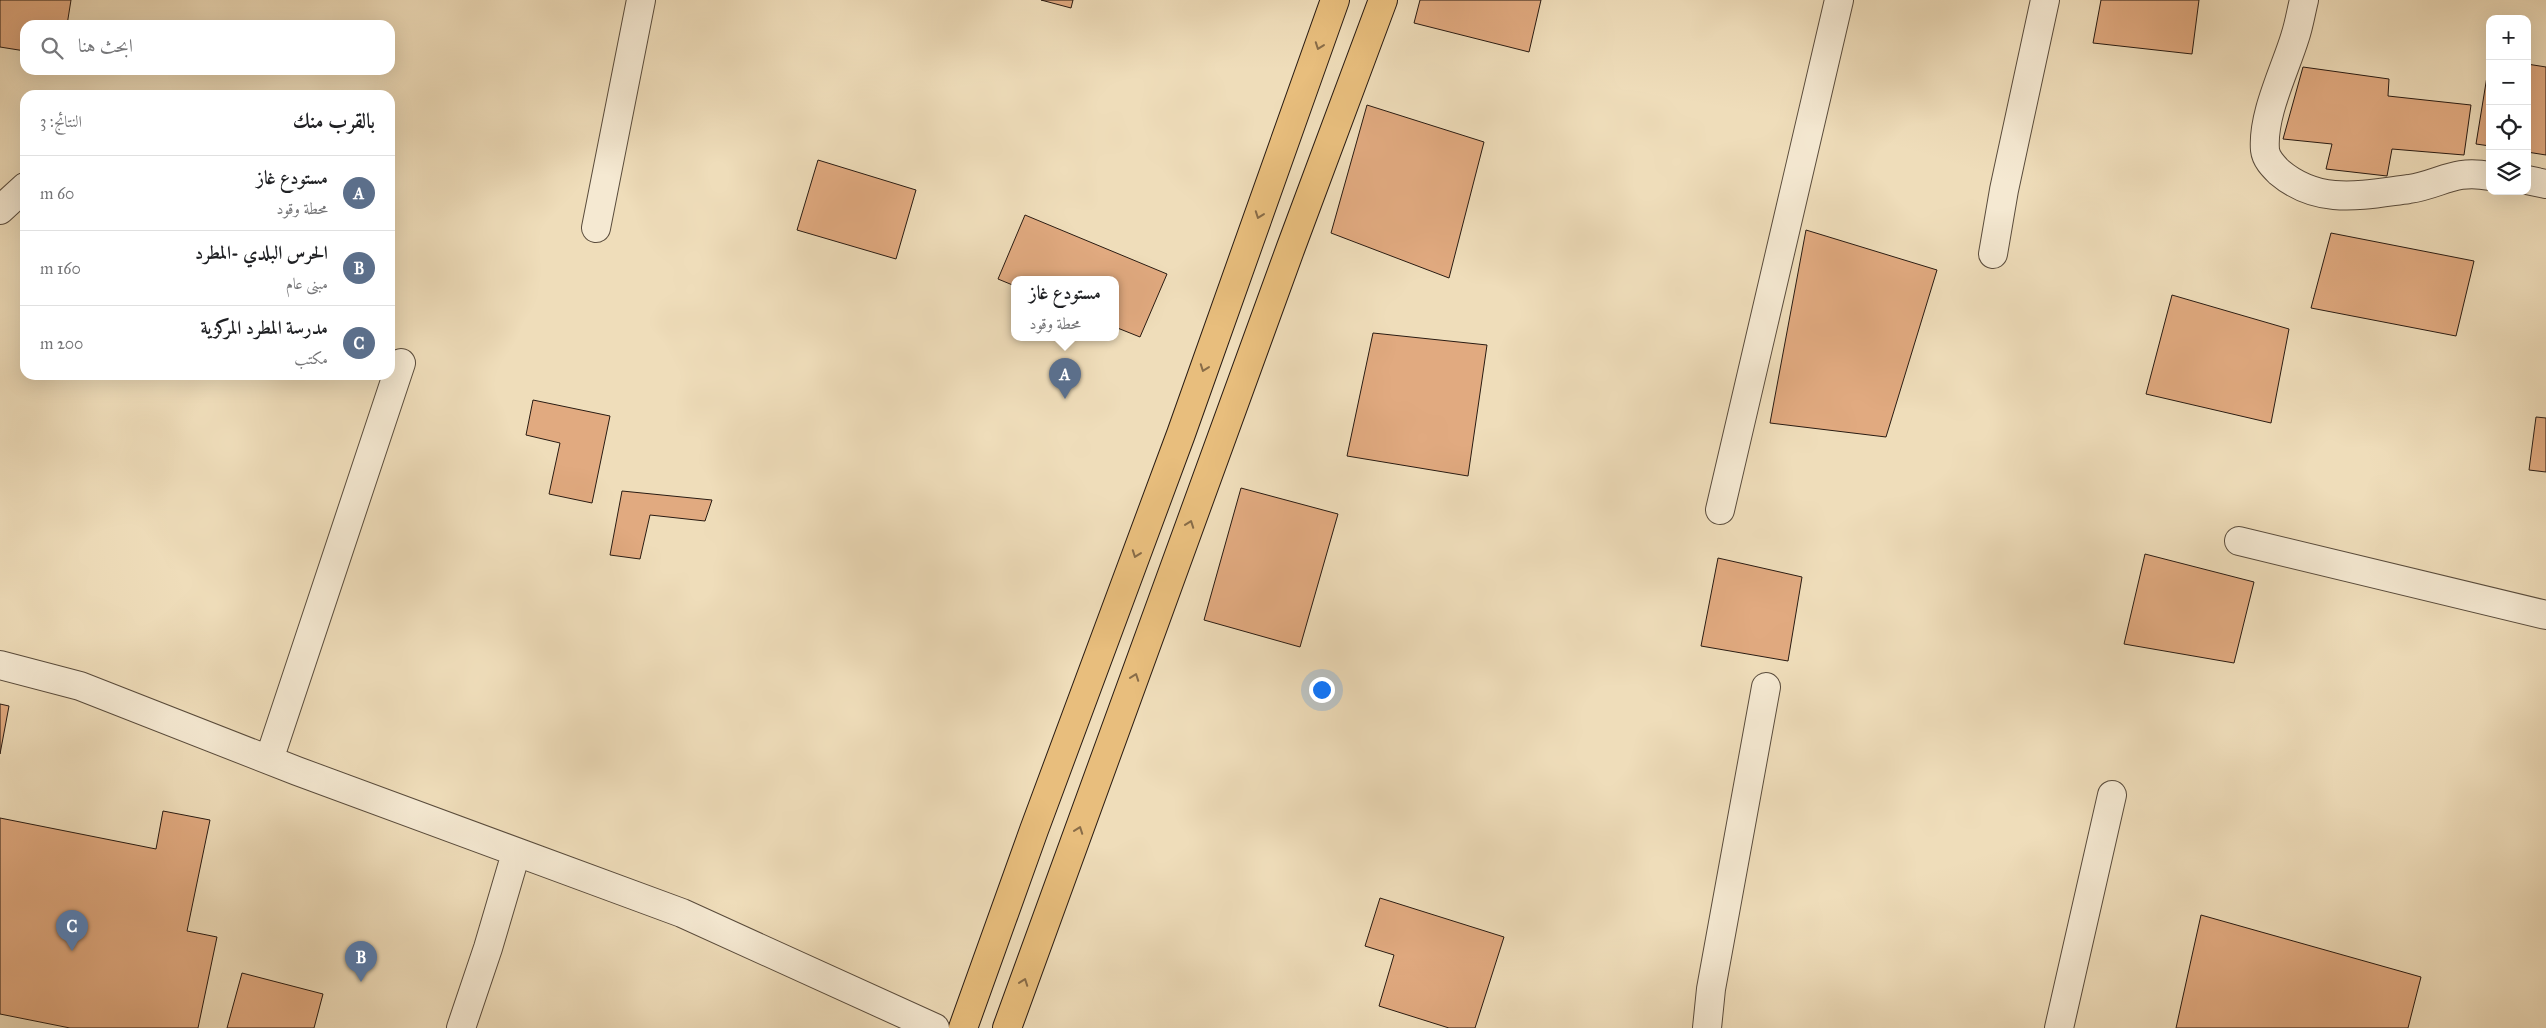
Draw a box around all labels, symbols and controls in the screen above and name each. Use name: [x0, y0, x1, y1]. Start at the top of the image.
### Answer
map controls: [2486, 15, 2531, 195]
button: +: [2486, 15, 2531, 60]
search box: [20, 20, 395, 75]
icon: search: [38, 34, 66, 62]
text: ابحث هنا: [78, 34, 133, 57]
one-way arrow: [1315, 41, 1325, 50]
button: −: [2486, 60, 2531, 105]
button: locate: [2486, 105, 2531, 150]
text: بالقرب منك: [293, 108, 375, 134]
text: النتائج: 3: [40, 112, 82, 131]
button: layers: [2486, 150, 2531, 195]
text: مستودع غاز: [256, 166, 328, 189]
text: 60 m: [40, 184, 74, 203]
text: A: [354, 184, 364, 203]
text: محطة وقود: [276, 199, 328, 218]
one-way arrow: [1255, 211, 1265, 219]
text: الحرس البلدي -المطرد: [195, 241, 328, 264]
text: 160 m: [40, 259, 81, 278]
text: B: [354, 259, 364, 278]
text: مبنى عام: [286, 274, 328, 293]
popup: [1011, 276, 1119, 341]
text: مستودع غاز: [1029, 281, 1101, 304]
text: محطة وقود: [1029, 314, 1081, 333]
text: مدرسة المطرد المركزية: [201, 316, 328, 339]
text: 200 m: [40, 334, 83, 353]
text: C: [354, 334, 364, 353]
text: مكتب: [294, 349, 328, 368]
pin: A: [1049, 358, 1081, 399]
one-way arrow: [1200, 364, 1210, 372]
one-way arrow: [1184, 520, 1194, 529]
one-way arrow: [1132, 549, 1142, 558]
one-way arrow: [1129, 673, 1139, 681]
your location: [1309, 677, 1335, 703]
one-way arrow: [1074, 826, 1084, 834]
pin: C: [56, 910, 88, 951]
pin: B: [345, 941, 377, 982]
one-way arrow: [1018, 978, 1028, 987]

